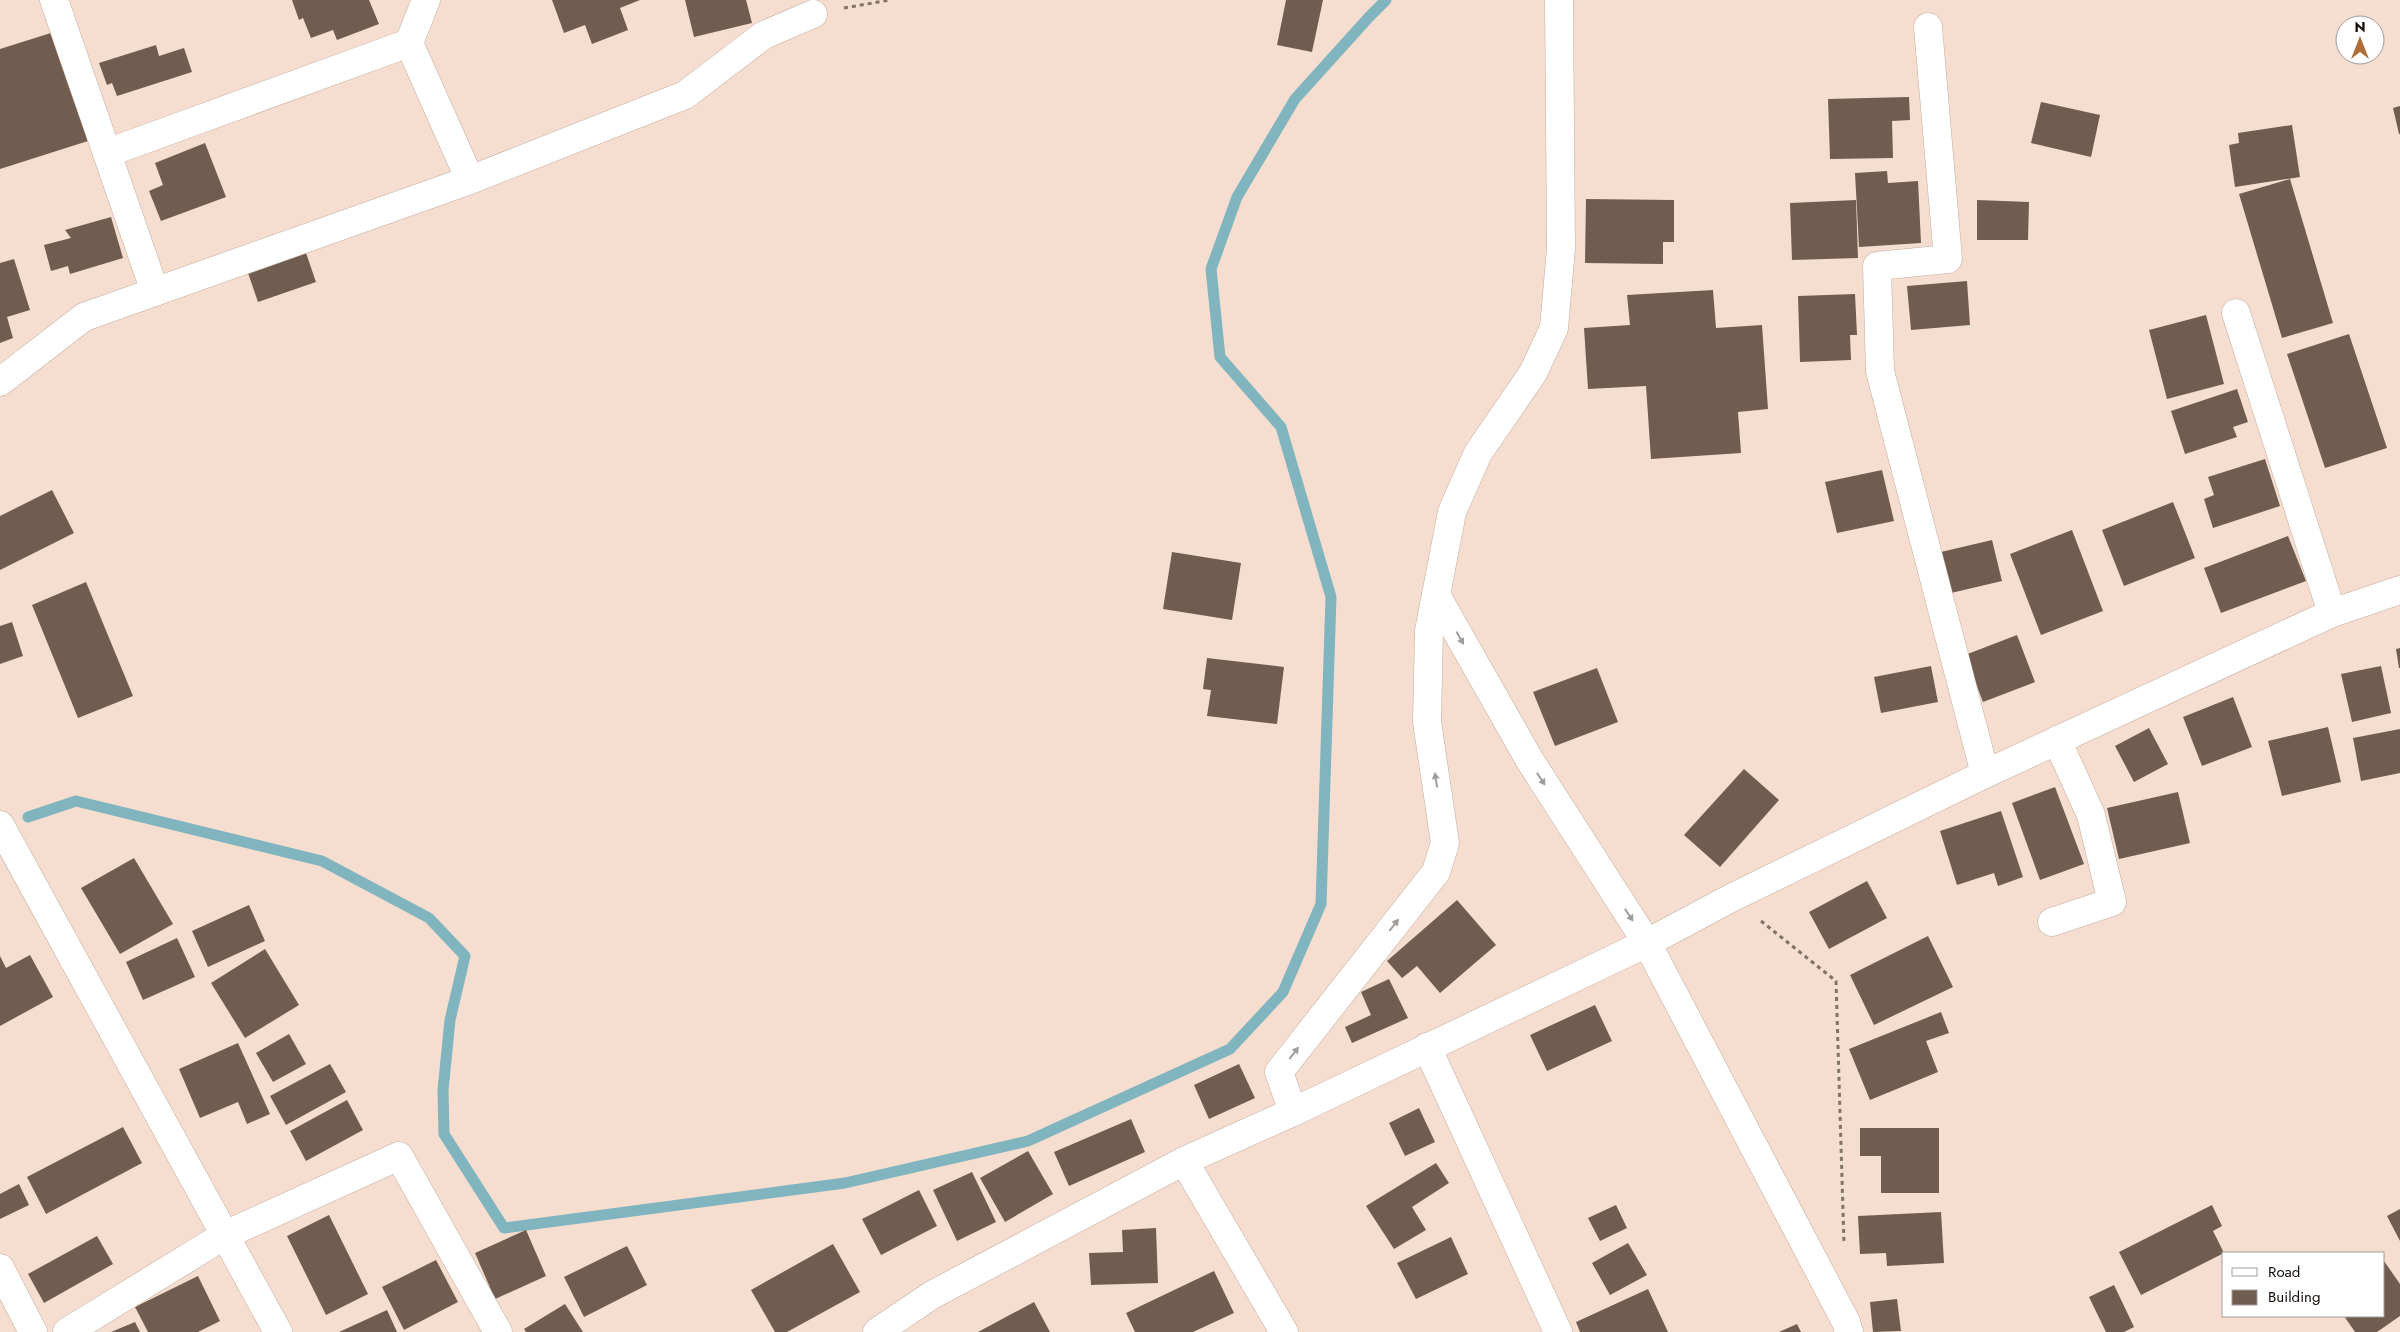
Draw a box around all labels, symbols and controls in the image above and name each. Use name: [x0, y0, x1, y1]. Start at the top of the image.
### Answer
north arrow: [2335, 15, 2385, 65]
text: N: [2354, 17, 2366, 37]
one-way arrow: [1456, 631, 1465, 645]
one-way arrow: [1431, 771, 1439, 787]
one-way arrow: [1537, 772, 1546, 785]
one-way arrow: [1624, 909, 1634, 922]
one-way arrow: [1388, 919, 1399, 932]
one-way arrow: [1288, 1047, 1299, 1060]
legend: [2222, 1252, 2385, 1317]
text: Road: [2268, 1261, 2300, 1283]
text: Building: [2268, 1286, 2320, 1308]

